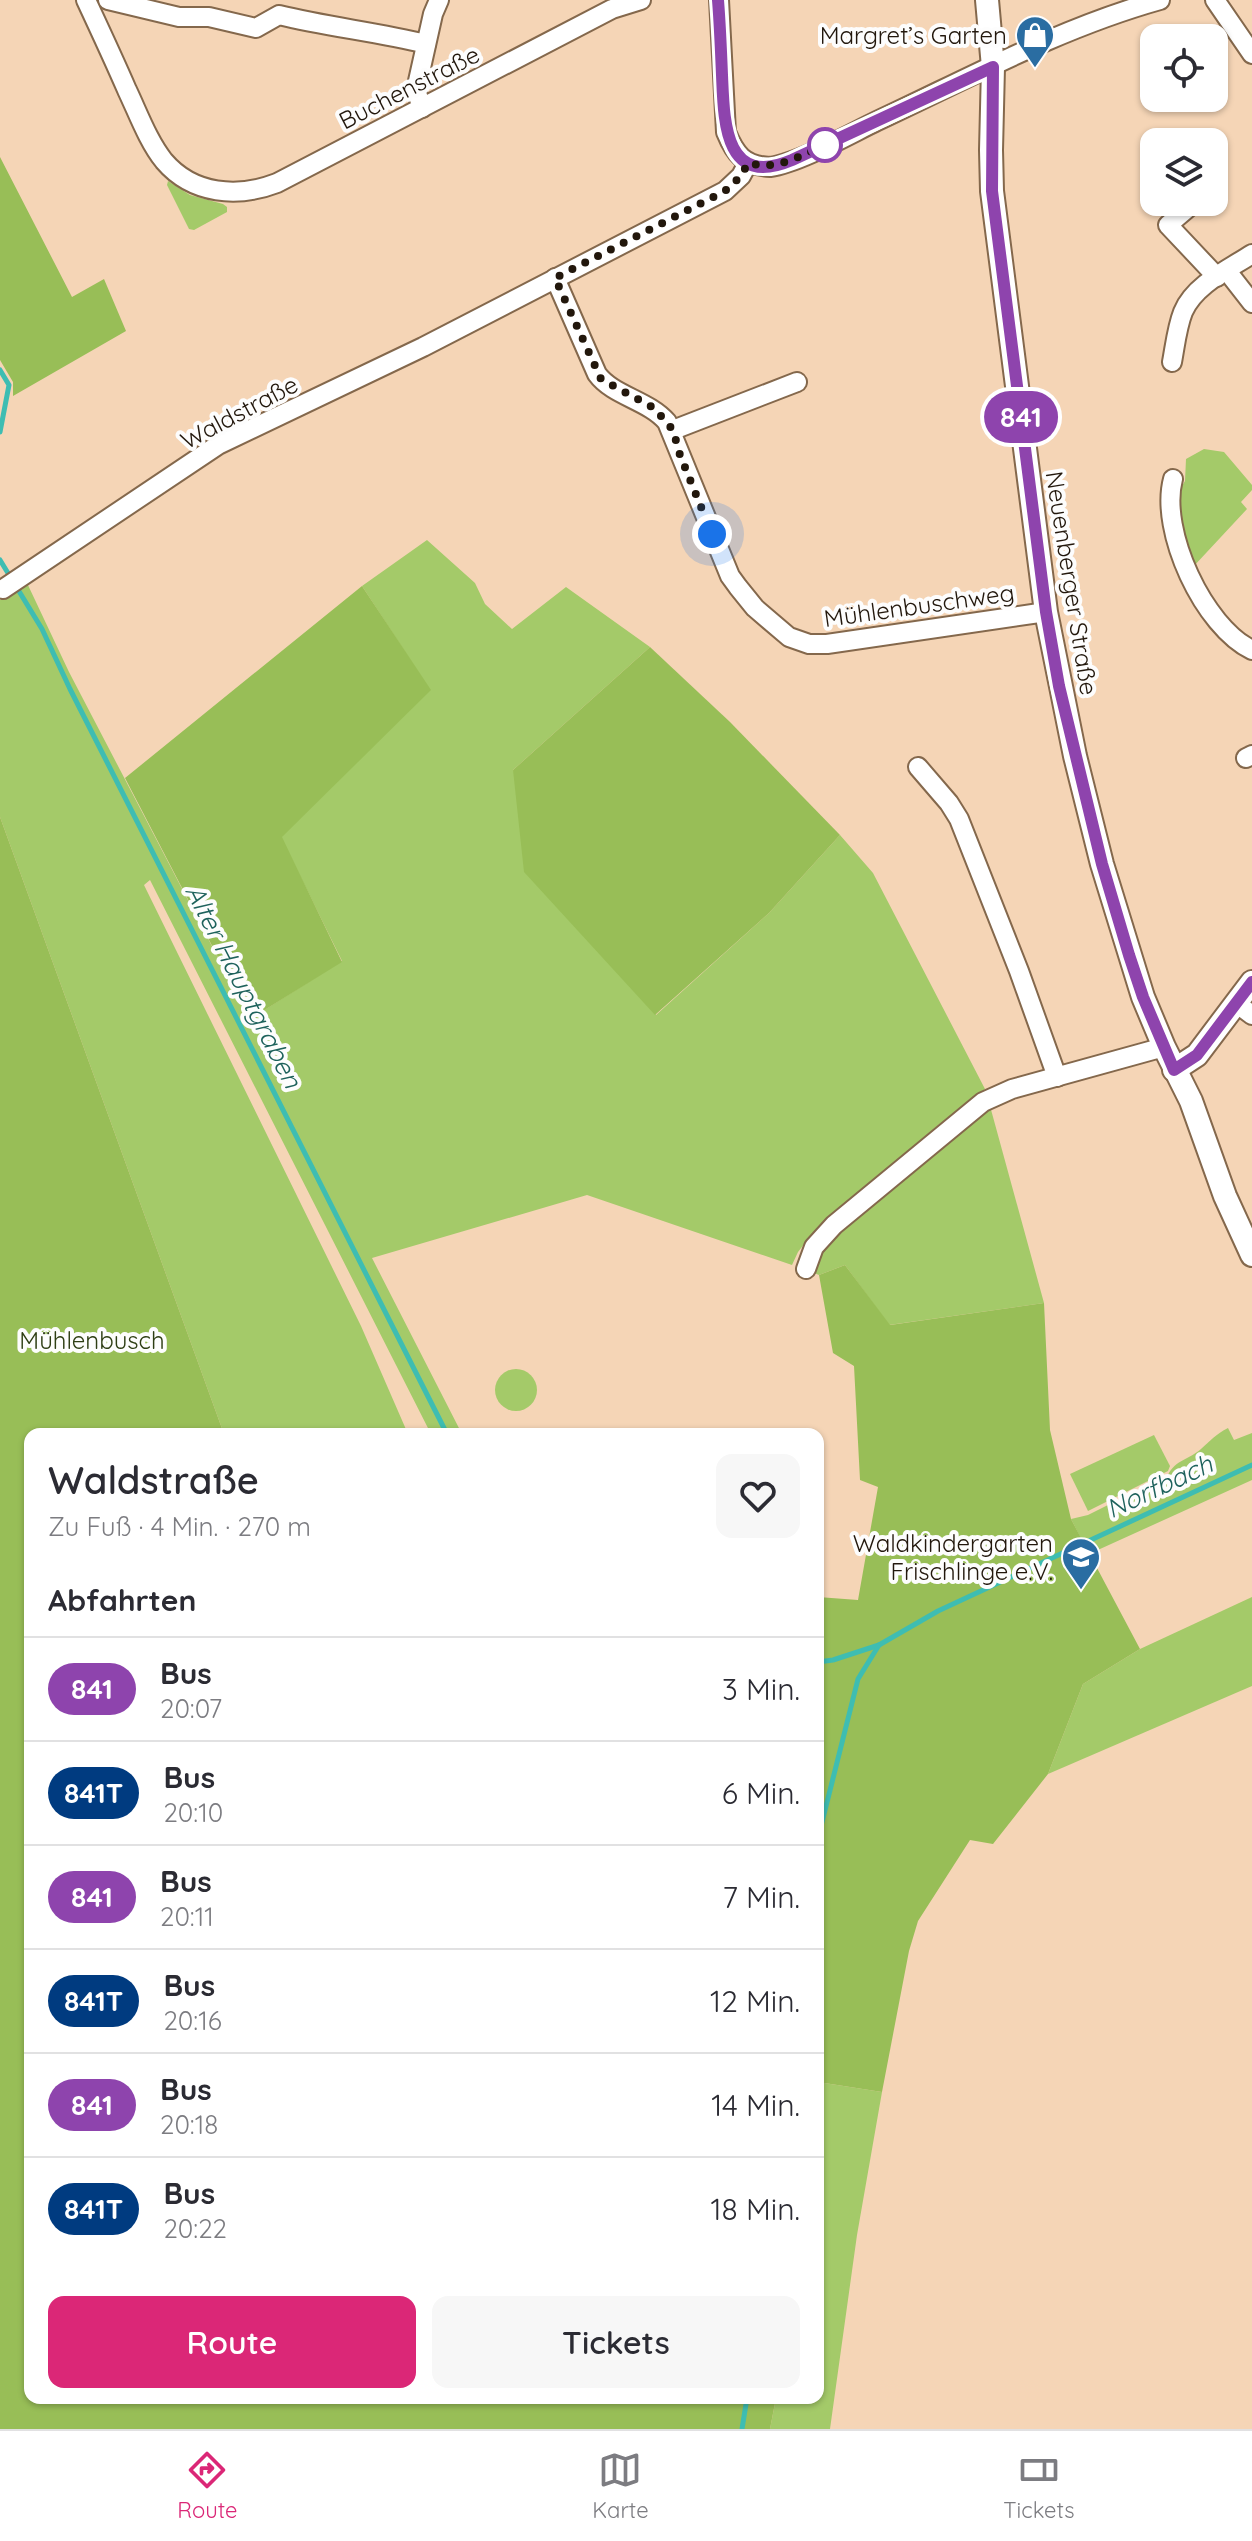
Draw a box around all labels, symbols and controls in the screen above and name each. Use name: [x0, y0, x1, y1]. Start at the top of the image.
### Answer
shop icon: Margret’s Garten: [1014, 14, 1056, 69]
place label: Margret’s Garten: [820, 20, 1007, 50]
map controls: [1140, 24, 1228, 216]
button: locate: [1140, 24, 1228, 112]
street label: Buchenstraße: [334, 39, 484, 135]
unlabelled marker: [808, 128, 842, 162]
button: layers: [1140, 128, 1228, 216]
street label: Waldstraße: [175, 369, 303, 455]
line badge: 841: [975, 391, 1067, 443]
text: 841: [1000, 399, 1042, 434]
street label: Neuenberger Straße: [1039, 469, 1105, 697]
your location: [692, 514, 732, 554]
street label: Mühlenbuschweg: [822, 577, 1016, 633]
water label: Alter Hauptgraben: [178, 879, 310, 1094]
park label: Mühlenbusch: [19, 1325, 165, 1355]
water label: Norfbach: [1100, 1446, 1219, 1525]
button: heart: [716, 1454, 800, 1538]
text: Waldstraße: [48, 1456, 259, 1504]
text: Zu Fuß · 4 Min. · 270 m: [48, 1510, 311, 1543]
place label: Waldkindergarten Frischlinge e.V.: [853, 1528, 1053, 1586]
school or university icon: Waldkindergarten Frischlinge e.V.: [1060, 1536, 1102, 1591]
text: Abfahrten: [48, 1581, 196, 1619]
text: Bus: [160, 1654, 212, 1692]
text: 3 Min.: [722, 1670, 800, 1708]
text: 841: [71, 1671, 113, 1706]
text: 20:07: [160, 1692, 222, 1725]
text: Bus: [163, 1758, 215, 1796]
text: 6 Min.: [722, 1774, 800, 1812]
text: 841T: [64, 1775, 123, 1810]
text: 20:10: [163, 1796, 223, 1829]
text: Bus: [160, 1862, 212, 1900]
text: 7 Min.: [722, 1878, 800, 1916]
text: 841: [71, 1879, 113, 1914]
text: 20:11: [160, 1900, 214, 1933]
text: Bus: [163, 1966, 215, 2004]
text: 12 Min.: [710, 1982, 800, 2020]
text: 841T: [64, 1983, 123, 2018]
text: 20:16: [163, 2004, 222, 2037]
text: Bus: [160, 2070, 212, 2108]
text: 14 Min.: [711, 2086, 800, 2124]
text: 841: [71, 2087, 113, 2122]
text: 20:18: [160, 2108, 218, 2141]
text: Bus: [163, 2174, 215, 2212]
text: 18 Min.: [711, 2190, 800, 2228]
text: 841T: [64, 2191, 123, 2226]
text: 20:22: [163, 2212, 227, 2245]
button: Route: [48, 2296, 416, 2388]
button: Tickets: [432, 2296, 800, 2388]
tab: Route: [177, 2448, 238, 2524]
tab: Karte: [592, 2448, 649, 2524]
tab: Tickets: [1003, 2448, 1075, 2524]

